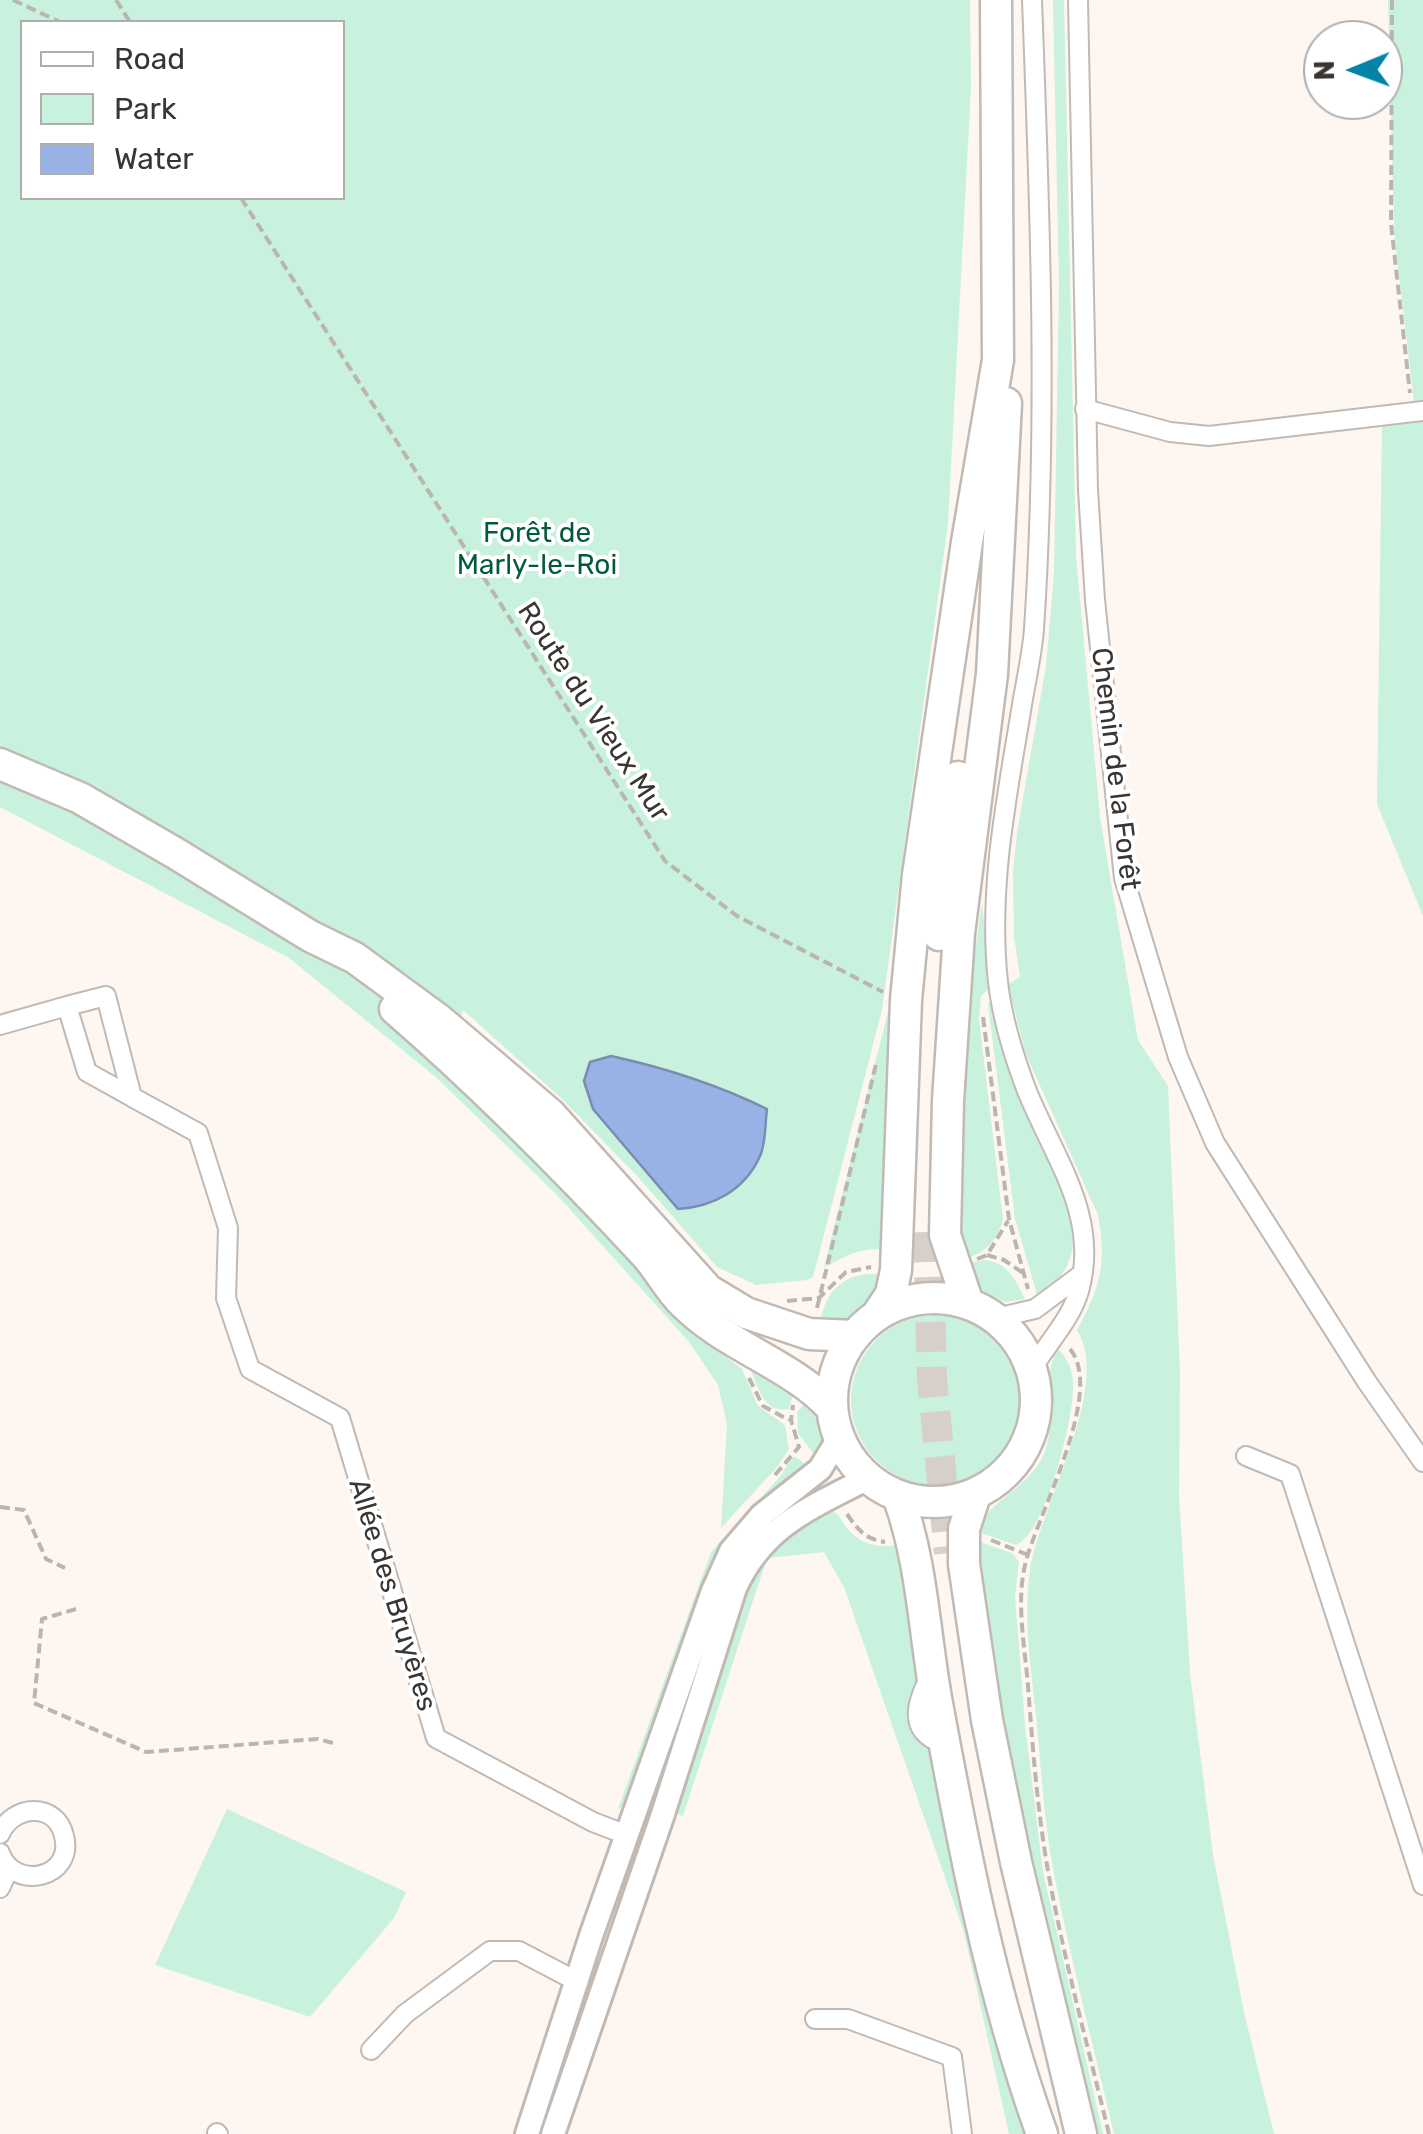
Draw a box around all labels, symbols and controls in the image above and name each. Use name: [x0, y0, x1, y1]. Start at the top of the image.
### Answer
legend: [20, 20, 345, 200]
north arrow: [1303, 20, 1403, 120]
text: Road: [114, 41, 185, 77]
text: N: [1308, 60, 1341, 81]
text: Park: [114, 91, 176, 127]
text: Water: [114, 141, 194, 177]
park label: Forêt de Marly-le-Roi: [457, 517, 617, 583]
street label: Route du Vieux Mur: [510, 596, 676, 828]
street label: Chemin de la Forêt: [1083, 646, 1147, 892]
street label: Allée des Bruyères: [341, 1475, 443, 1715]

